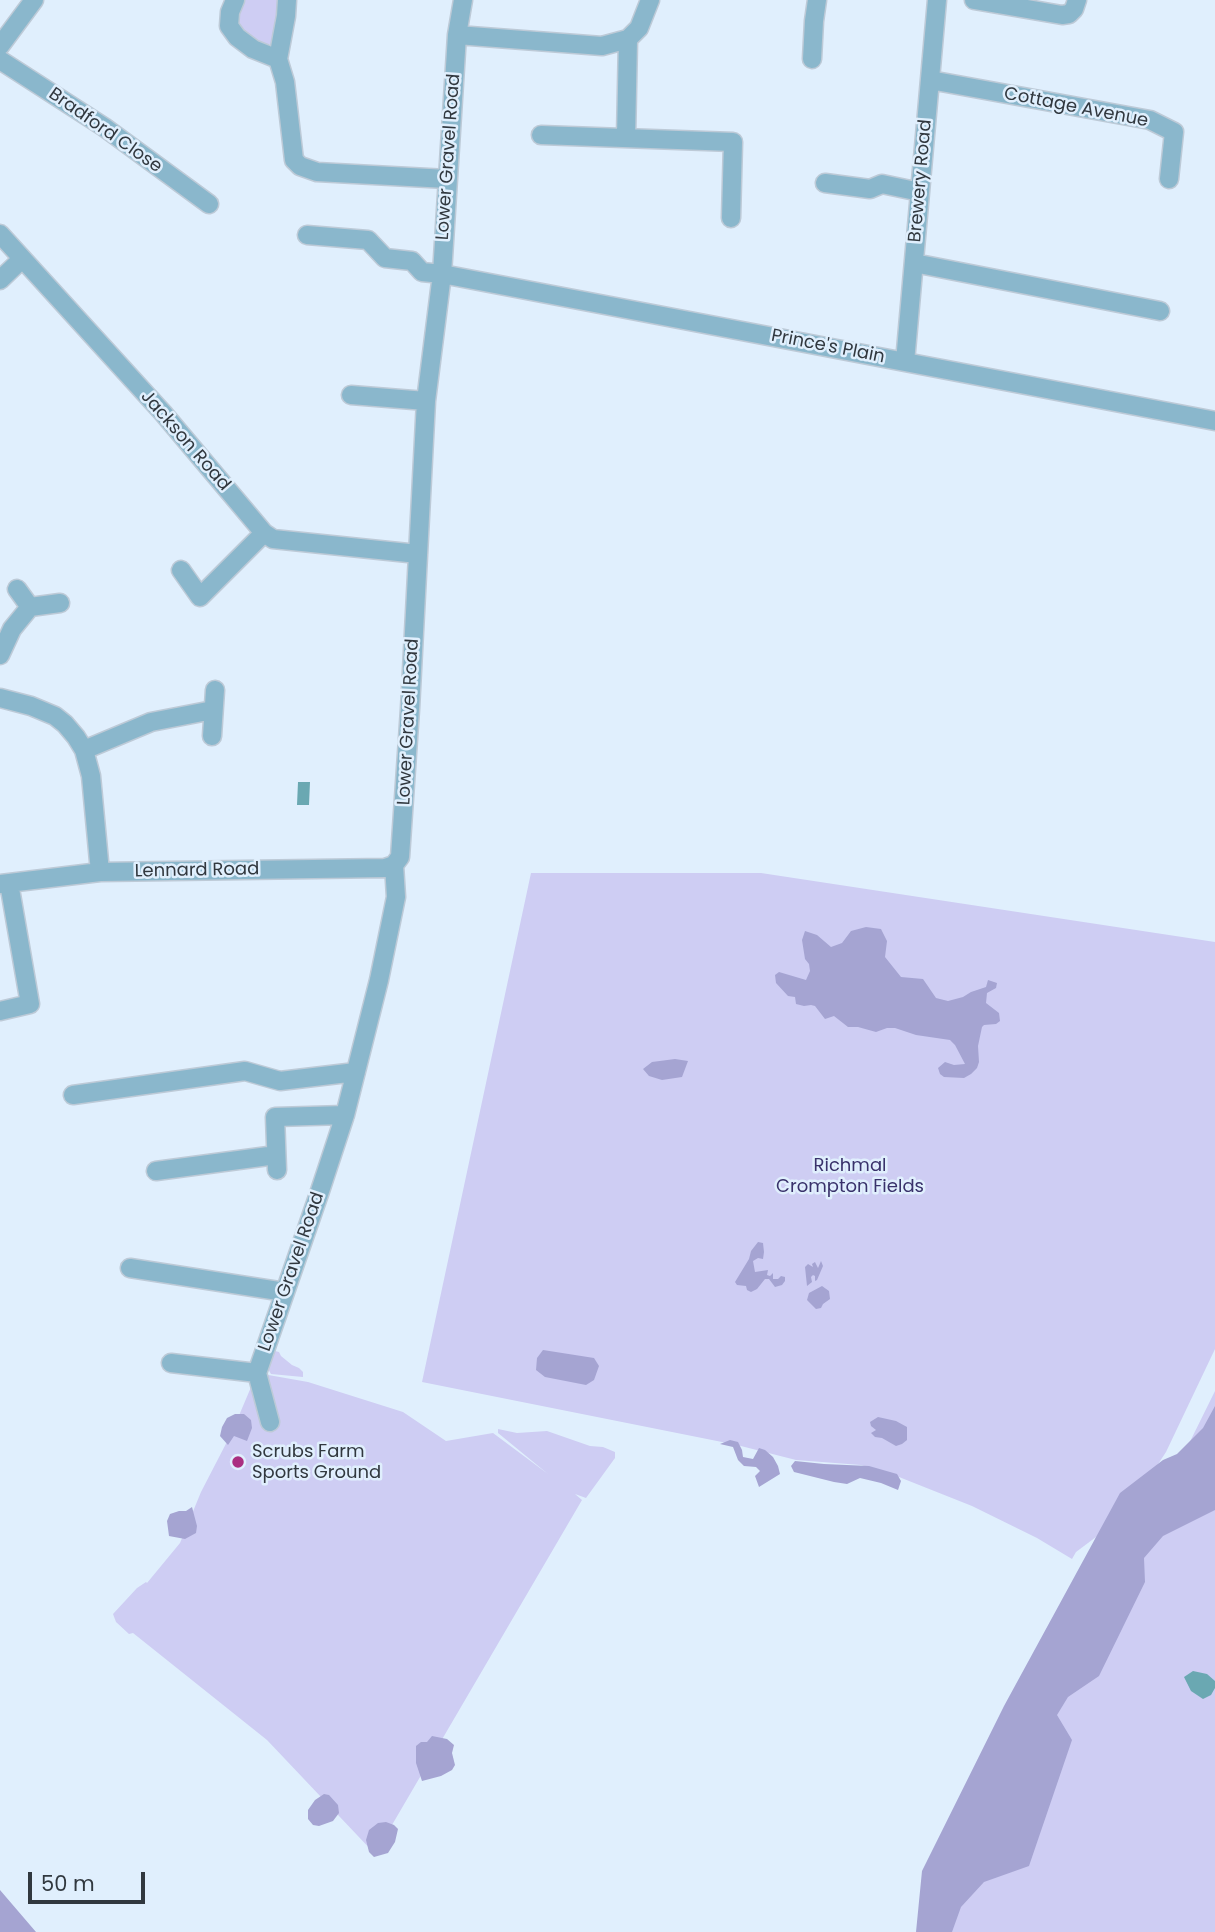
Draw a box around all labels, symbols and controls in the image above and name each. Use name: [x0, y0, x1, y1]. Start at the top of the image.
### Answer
street label: Lower Gravel Road: [432, 73, 466, 241]
street label: Cottage Avenue: [1002, 83, 1150, 133]
street label: Bradford Close: [44, 84, 166, 178]
street label: Brewery Road: [905, 119, 937, 243]
street label: Prince's Plain: [769, 325, 887, 369]
street label: Jackson Road: [136, 386, 234, 496]
street label: Lower Gravel Road: [394, 638, 424, 806]
street label: Lennard Road: [135, 859, 259, 883]
park label: Richmal Crompton Fields: [776, 1155, 924, 1198]
street label: Lower Gravel Road: [255, 1190, 329, 1354]
place label: Scrubs Farm Sports Ground: [252, 1441, 381, 1484]
marker: Scrubs Farm Sports Ground: [230, 1454, 246, 1470]
scale bar: [32, 1858, 149, 1902]
text: 50 m: [41, 1869, 95, 1898]

